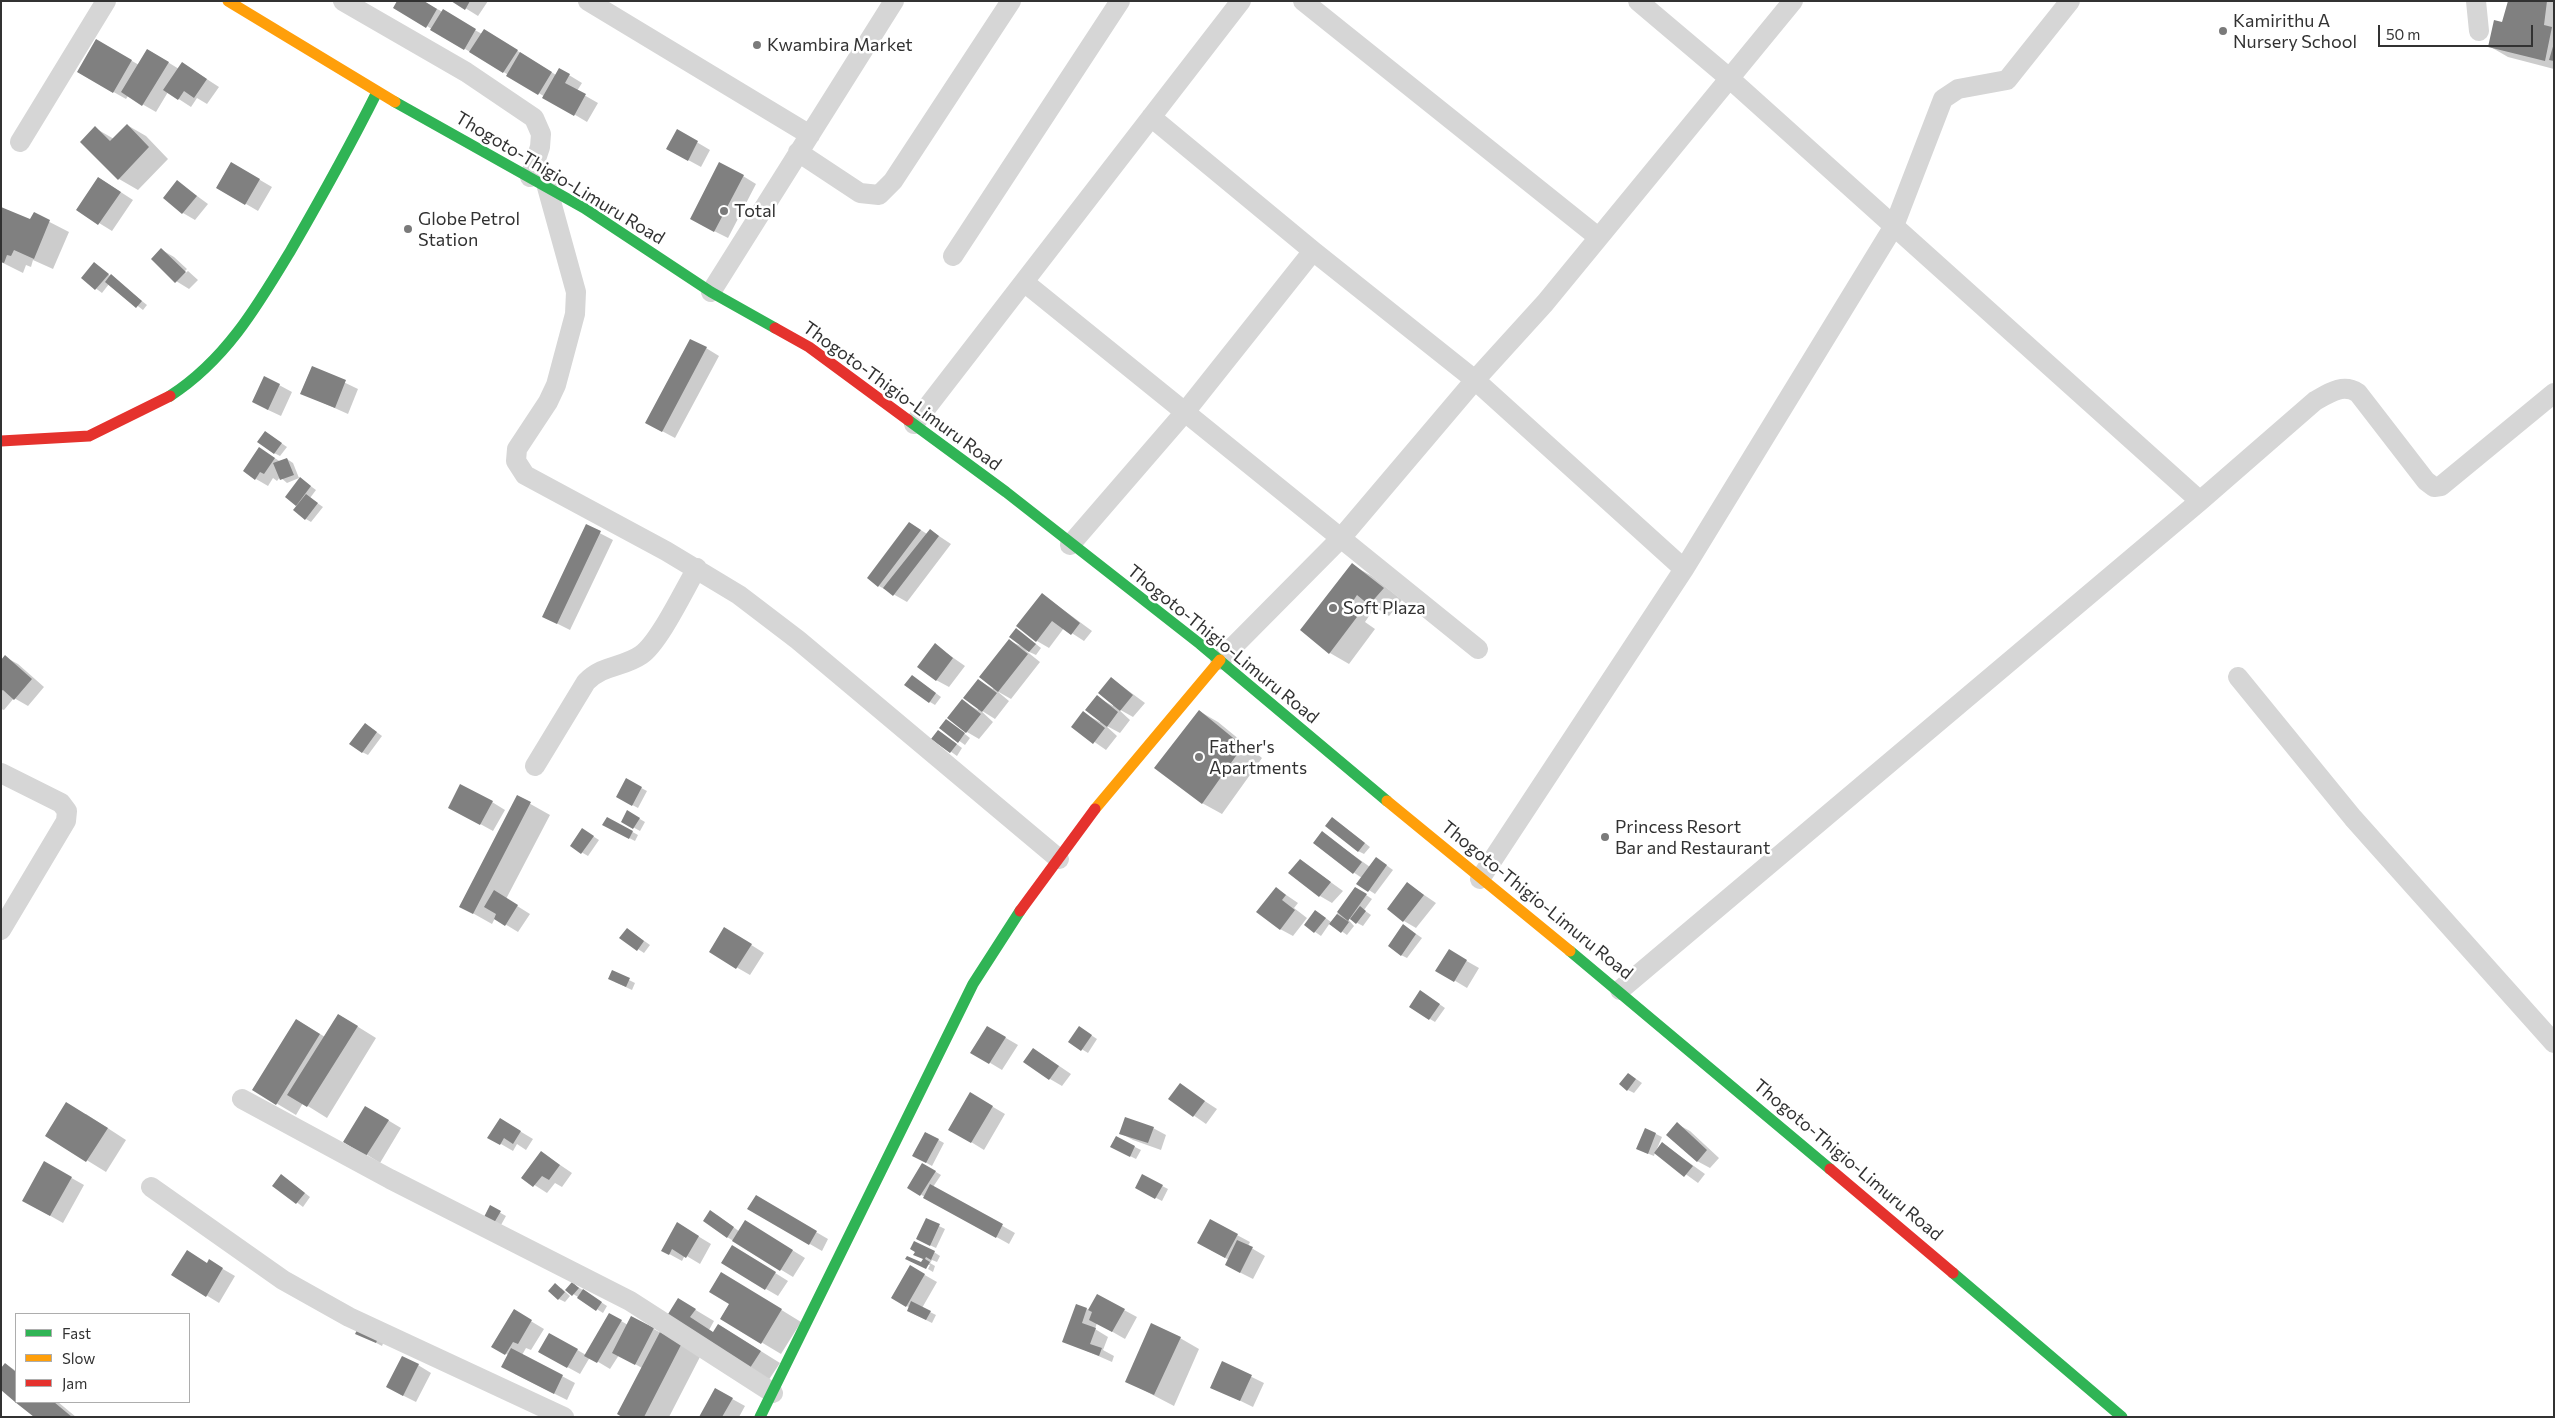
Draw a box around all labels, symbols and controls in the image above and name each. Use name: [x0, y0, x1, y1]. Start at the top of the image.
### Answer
place label: Kamirithu A Nursery School: [2233, 10, 2357, 52]
scale bar: [2380, 15, 2535, 47]
marker: Kamirithu A Nursery School: [2217, 25, 2229, 37]
text: 50 m: [2386, 25, 2420, 43]
place label: Kwambira Market: [767, 34, 913, 56]
marker: Kwambira Market: [751, 39, 763, 51]
street label: Thogoto-Thigio-Limuru Road: [452, 107, 668, 249]
place label: Total: [734, 200, 776, 222]
marker: Total: [718, 205, 730, 217]
place label: Globe Petrol Station: [418, 208, 520, 250]
marker: Globe Petrol Station: [402, 223, 414, 235]
street label: Thogoto-Thigio-Limuru Road: [799, 317, 1005, 475]
street label: Thogoto-Thigio-Limuru Road: [1123, 560, 1323, 728]
place label: Soft Plaza: [1343, 597, 1426, 619]
marker: Soft Plaza: [1327, 602, 1339, 614]
place label: Father's Apartments: [1209, 736, 1307, 779]
marker: Father's Apartments: [1193, 751, 1205, 763]
street label: Thogoto-Thigio-Limuru Road: [1437, 816, 1637, 984]
place label: Princess Resort Bar and Restaurant: [1615, 816, 1770, 859]
marker: Princess Resort Bar and Restaurant: [1599, 831, 1611, 843]
street label: Thogoto-Thigio-Limuru Road: [1749, 1075, 1947, 1245]
legend: [15, 1313, 190, 1403]
text: Fast: [62, 1324, 91, 1342]
text: Slow: [62, 1349, 95, 1367]
text: Jam: [62, 1374, 87, 1392]

